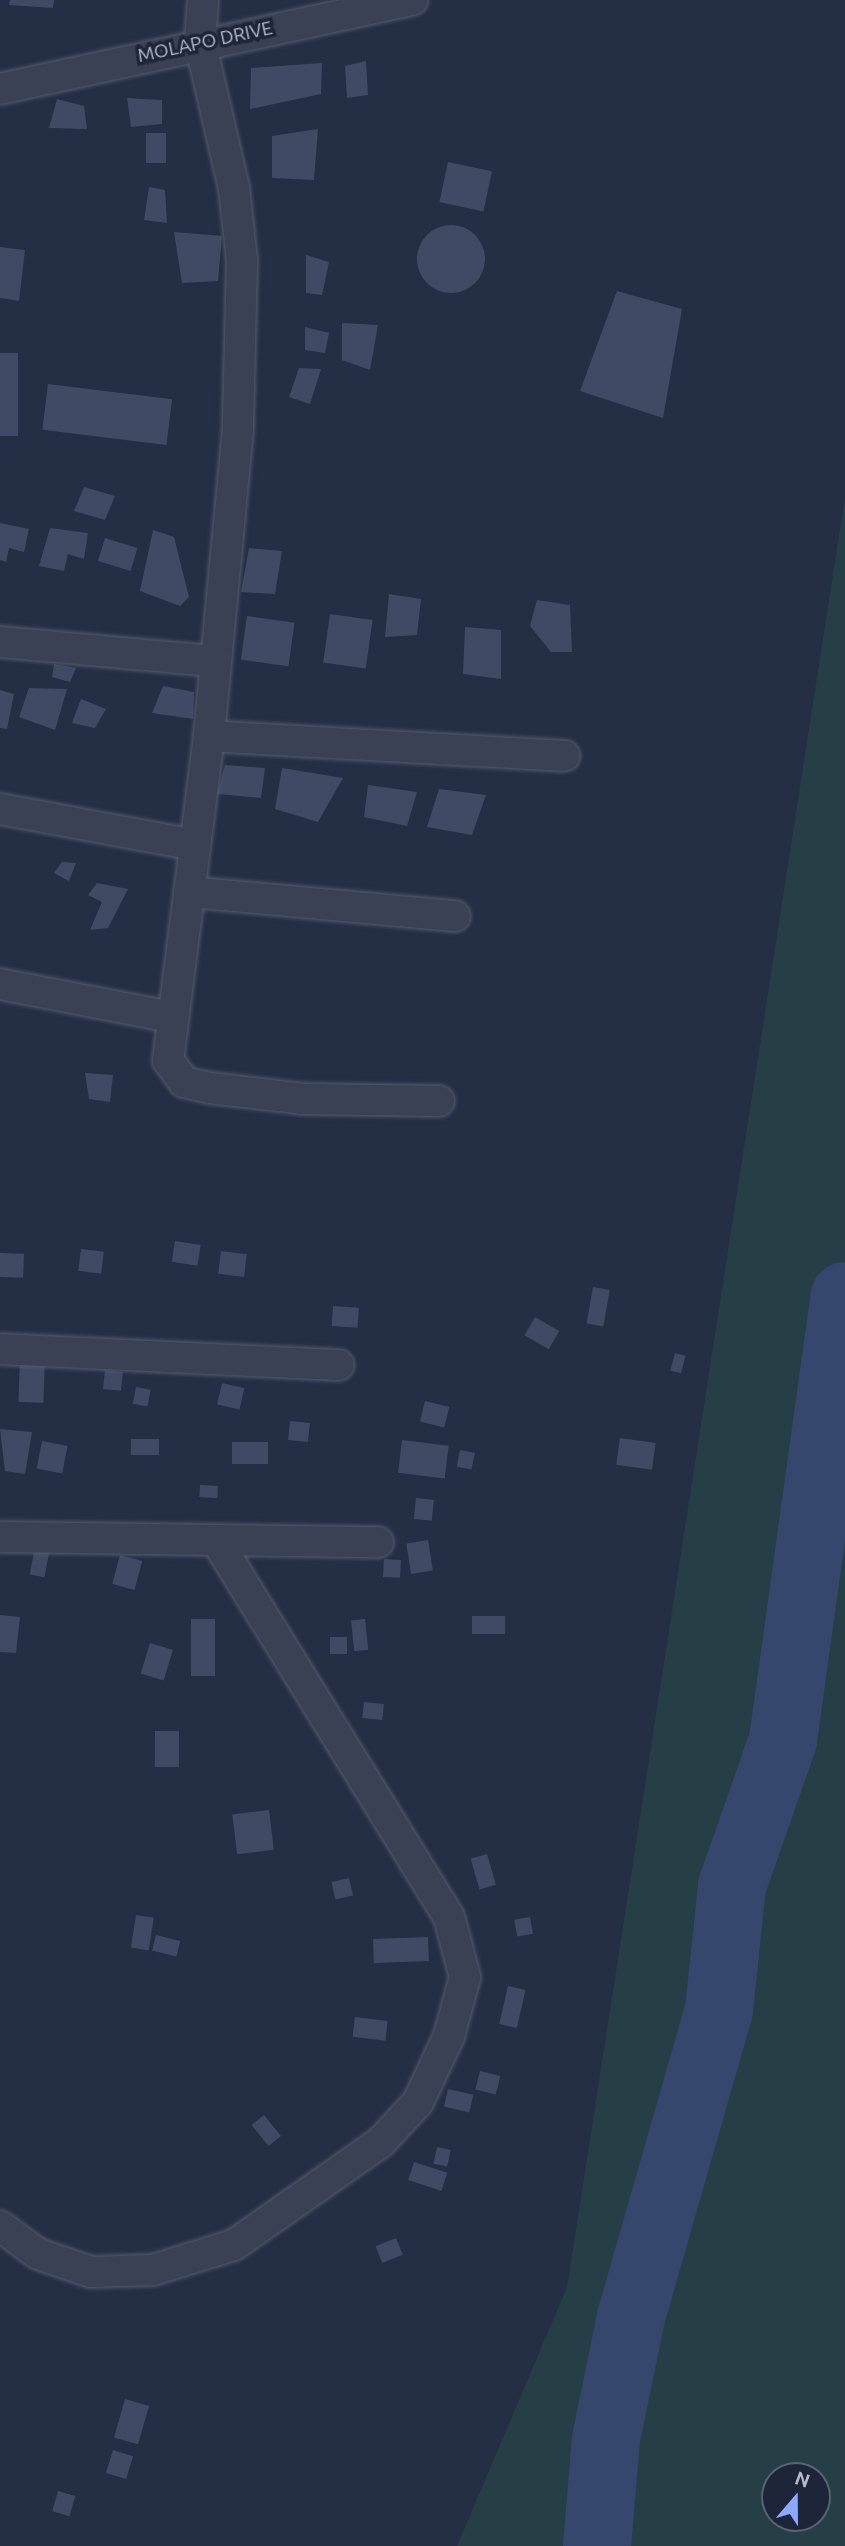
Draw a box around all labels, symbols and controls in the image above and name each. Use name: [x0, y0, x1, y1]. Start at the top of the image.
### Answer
street label: MOLAPO DRIVE: [136, 17, 274, 67]
north arrow: [761, 2462, 831, 2532]
text: N: [792, 2466, 813, 2492]

